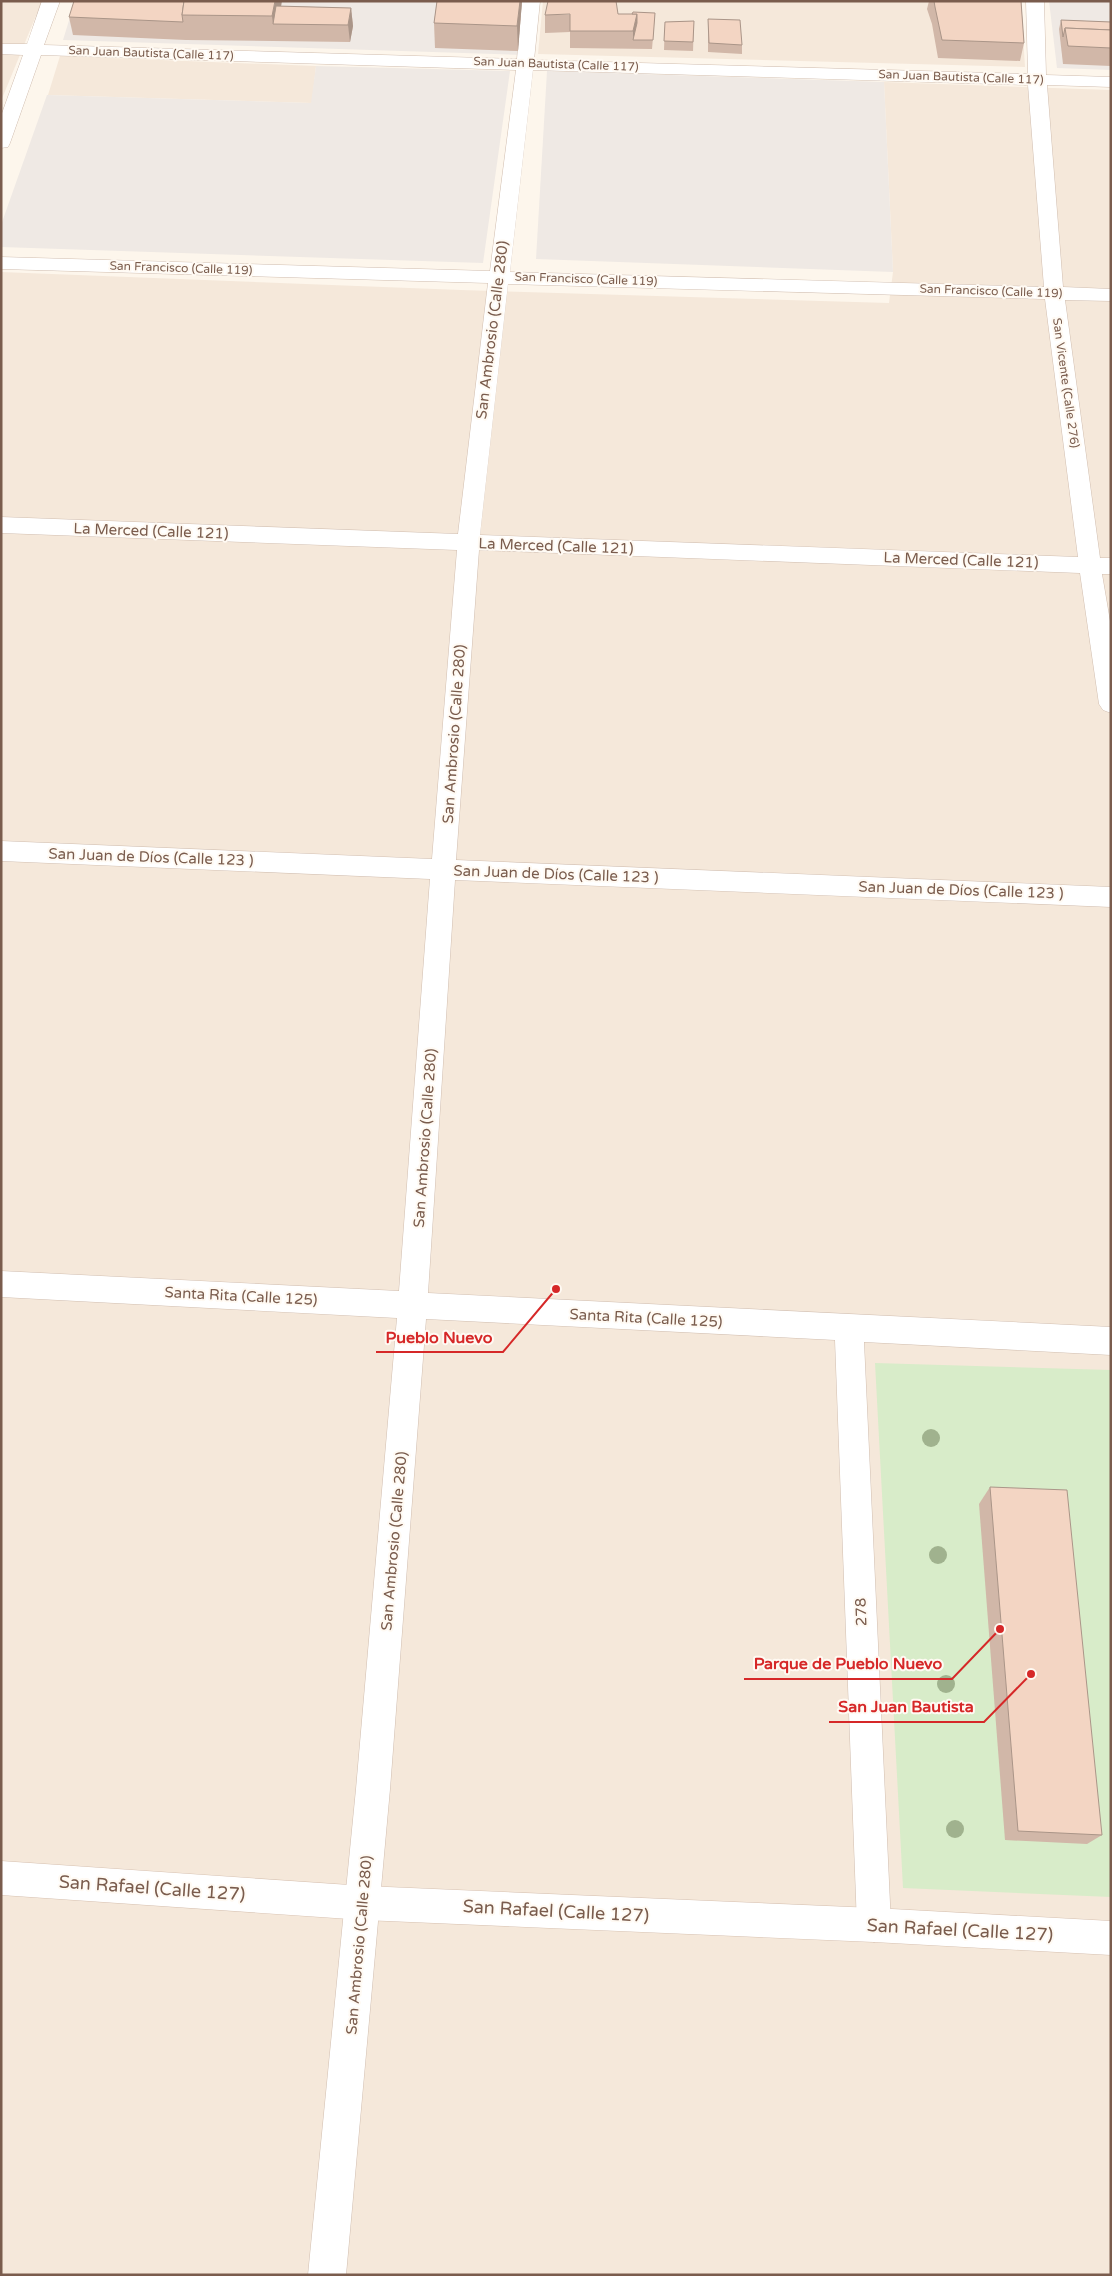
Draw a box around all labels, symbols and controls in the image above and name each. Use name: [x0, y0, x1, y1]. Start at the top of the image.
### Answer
street label: San Juan Bautista (Calle 117): [68, 43, 234, 63]
street label: San Juan Bautista (Calle 117): [473, 54, 639, 74]
street label: San Juan Bautista (Calle 117): [878, 67, 1044, 87]
street label: San Ambrosio (Calle 280): [472, 240, 512, 420]
street label: San Francisco (Calle 119): [109, 259, 253, 277]
street label: San Francisco (Calle 119): [514, 270, 658, 288]
street label: San Francisco (Calle 119): [919, 282, 1063, 300]
street label: San Vicente (Calle 276): [1050, 317, 1082, 449]
street label: La Merced (Calle 121): [73, 519, 229, 543]
street label: La Merced (Calle 121): [478, 534, 634, 558]
street label: La Merced (Calle 121): [883, 548, 1039, 572]
street label: San Ambrosio (Calle 280): [439, 644, 469, 824]
street label: San Juan de Díos (Calle 123 ): [48, 844, 254, 870]
street label: San Juan de Díos (Calle 123 ): [453, 861, 659, 887]
street label: San Juan de Díos (Calle 123 ): [858, 877, 1064, 903]
street label: San Ambrosio (Calle 280): [410, 1048, 440, 1228]
street label: Santa Rita (Calle 125): [164, 1283, 318, 1309]
street label: Santa Rita (Calle 125): [569, 1305, 723, 1331]
callout: Pueblo Nuevo: [376, 1321, 503, 1352]
text: Pueblo Nuevo: [386, 1328, 493, 1348]
street label: San Ambrosio (Calle 280): [377, 1451, 411, 1631]
street label: 278: [852, 1598, 870, 1626]
callout: Parque de Pueblo Nuevo: [744, 1648, 952, 1679]
text: Parque de Pueblo Nuevo: [754, 1654, 942, 1674]
callout: San Juan Bautista: [829, 1691, 984, 1722]
text: San Juan Bautista: [838, 1697, 974, 1717]
street label: San Ambrosio (Calle 280): [342, 1855, 376, 2035]
street label: San Rafael (Calle 127): [58, 1871, 246, 1905]
street label: San Rafael (Calle 127): [462, 1895, 650, 1927]
street label: San Rafael (Calle 127): [866, 1914, 1054, 1946]

